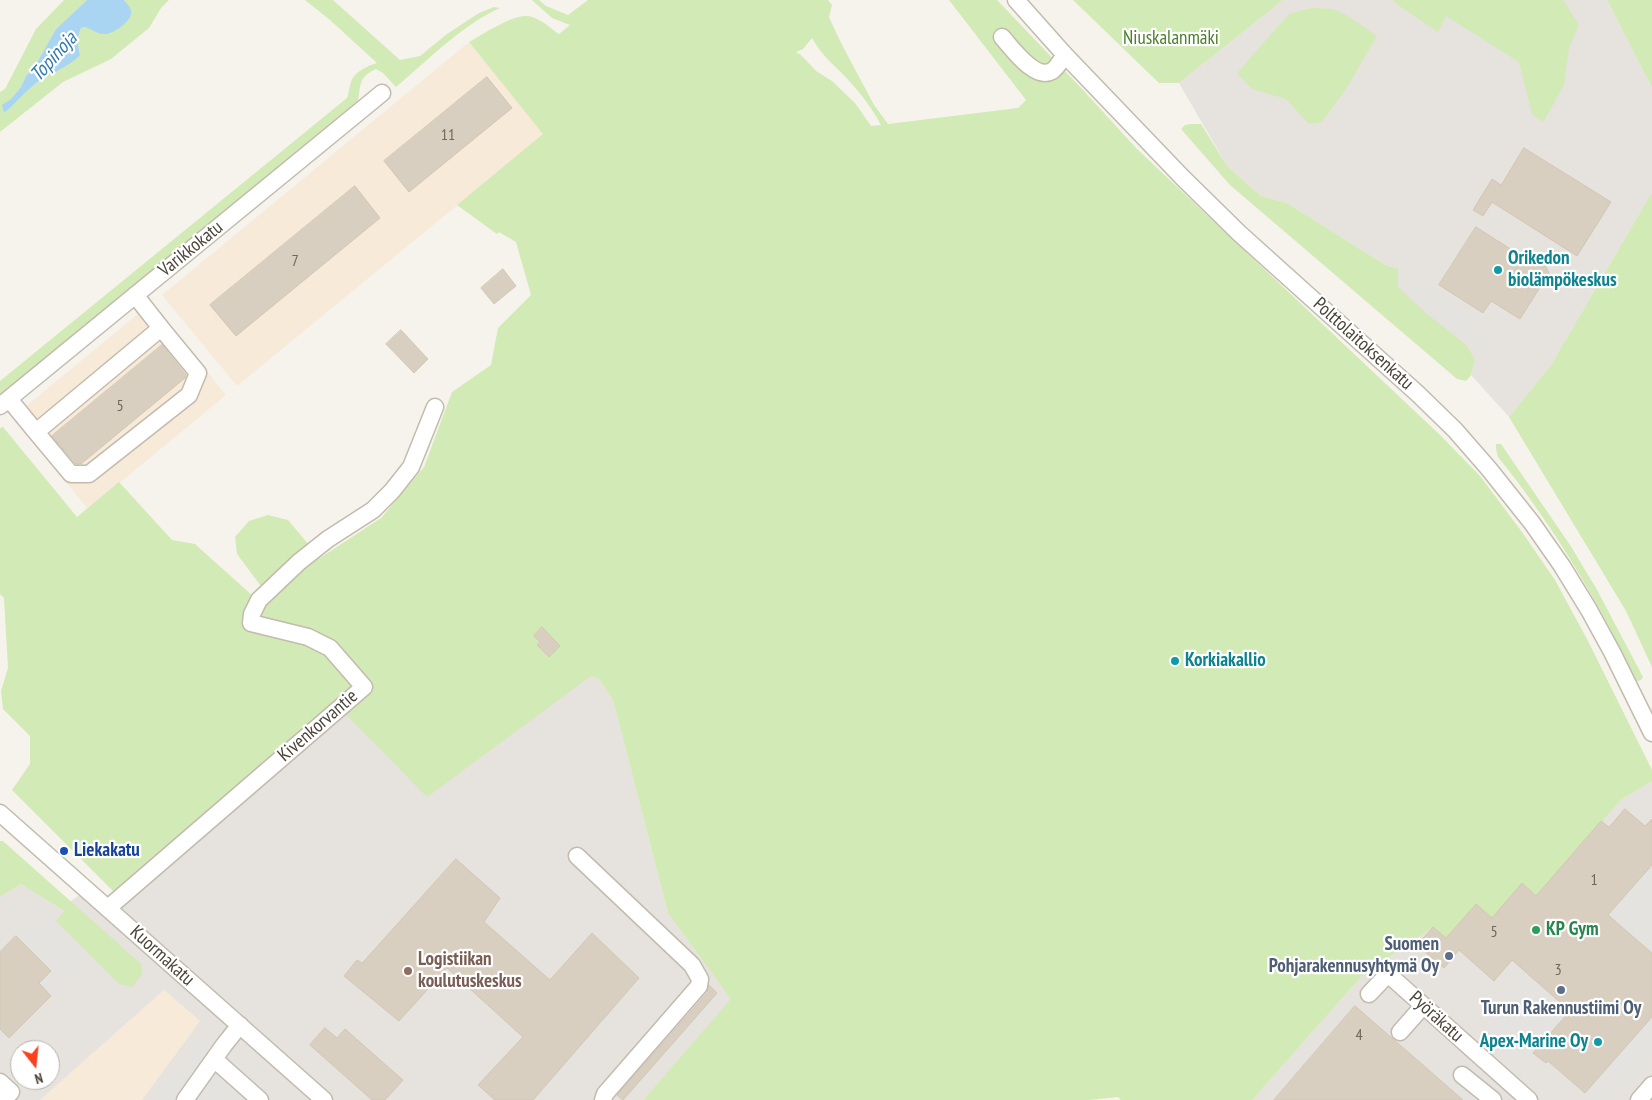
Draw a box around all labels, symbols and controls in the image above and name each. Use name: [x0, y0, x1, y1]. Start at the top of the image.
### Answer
water label: Topinoja: [26, 27, 82, 87]
park label: Niuskalanmäki: [1123, 28, 1219, 50]
house number: 11: [441, 125, 455, 145]
street label: Varikkokatu: [154, 216, 228, 282]
place label: Orikedon biolämpökeskus: [1508, 248, 1617, 292]
house number: 7: [291, 251, 299, 271]
marker: Orikedon biolämpökeskus: [1492, 264, 1504, 276]
street label: Polttolaitoksenkatu: [1308, 293, 1418, 395]
house number: 5: [116, 396, 124, 416]
place label: Korkiakallio: [1185, 650, 1266, 672]
marker: Korkiakallio: [1169, 655, 1181, 667]
street label: Kivenkorvantie: [273, 685, 363, 767]
place label: Liekakatu: [74, 840, 140, 862]
marker: Liekakatu: [58, 845, 70, 857]
house number: 1: [1590, 870, 1598, 890]
place label: KP Gym: [1546, 919, 1599, 941]
street label: Kuormakatu: [125, 921, 199, 991]
house number: 5: [1490, 922, 1498, 942]
marker: KP Gym: [1530, 924, 1542, 936]
place label: Suomen Pohjarakennusyhtymä Oy: [1269, 934, 1439, 978]
place label: Logistiikan koulutuskeskus: [418, 949, 522, 993]
marker: Suomen Pohjarakennusyhtymä Oy: [1443, 950, 1455, 962]
house number: 3: [1554, 960, 1562, 980]
marker: Logistiikan koulutuskeskus: [402, 965, 414, 977]
marker: Turun Rakennustiimi Oy: [1555, 984, 1567, 996]
street label: Pyöräkatu: [1404, 987, 1468, 1047]
place label: Turun Rakennustiimi Oy: [1481, 998, 1641, 1020]
house number: 4: [1355, 1025, 1363, 1045]
place label: Apex-Marine Oy: [1480, 1031, 1588, 1053]
marker: Apex-Marine Oy: [1592, 1036, 1604, 1048]
north arrow: [10, 1040, 60, 1090]
text: N: [33, 1069, 45, 1088]

